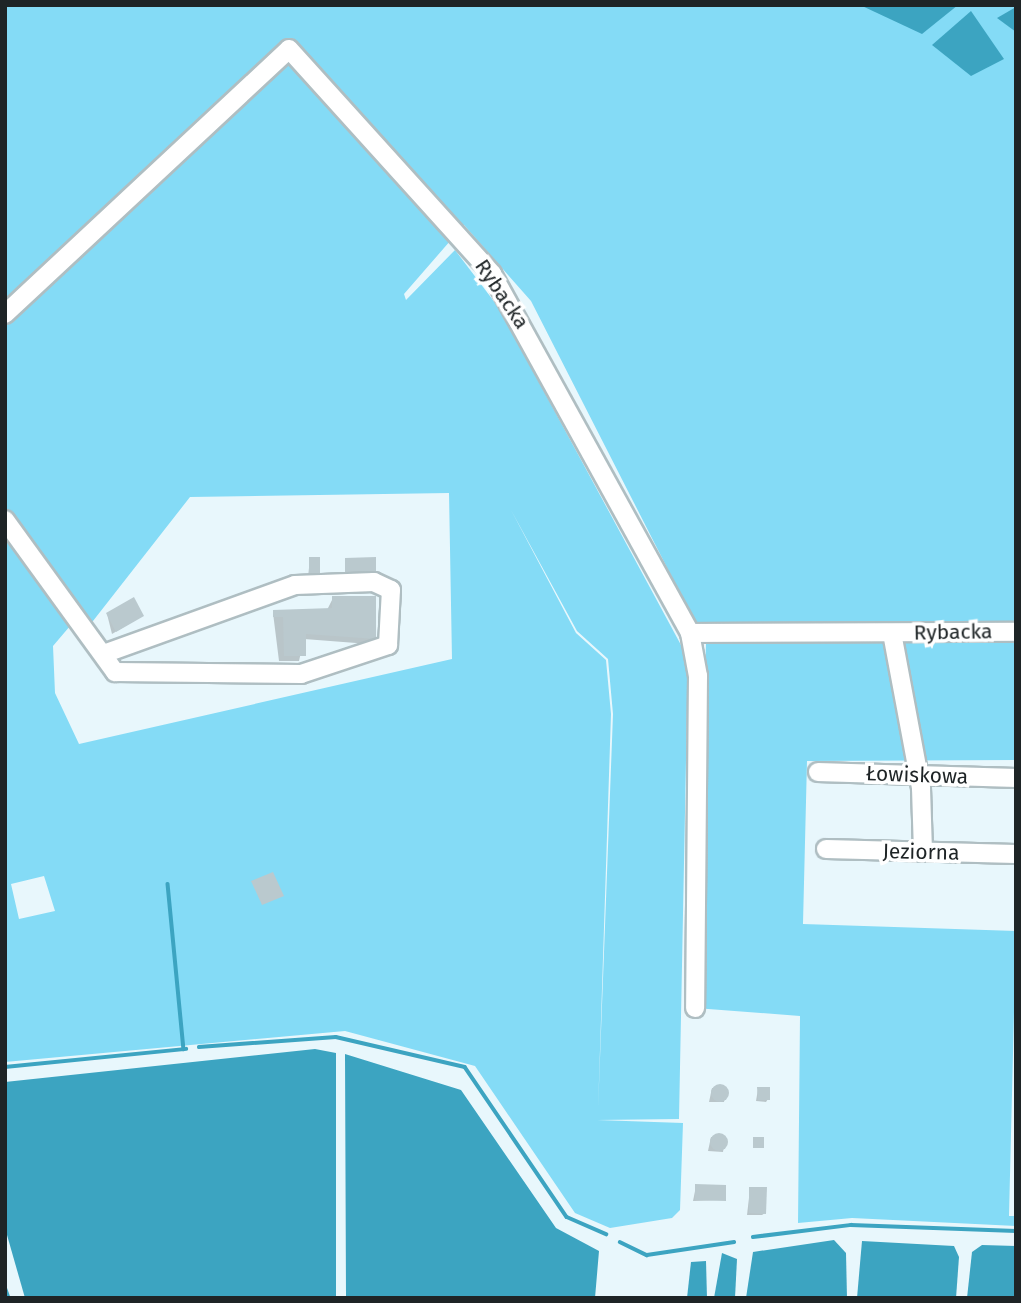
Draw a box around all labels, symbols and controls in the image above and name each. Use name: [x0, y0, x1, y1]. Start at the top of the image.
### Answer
street label: Rybacka: [470, 254, 534, 334]
street label: Rybacka: [913, 619, 993, 645]
street label: Łowiskowa: [865, 761, 969, 789]
street label: Jeziorna: [882, 839, 960, 865]

